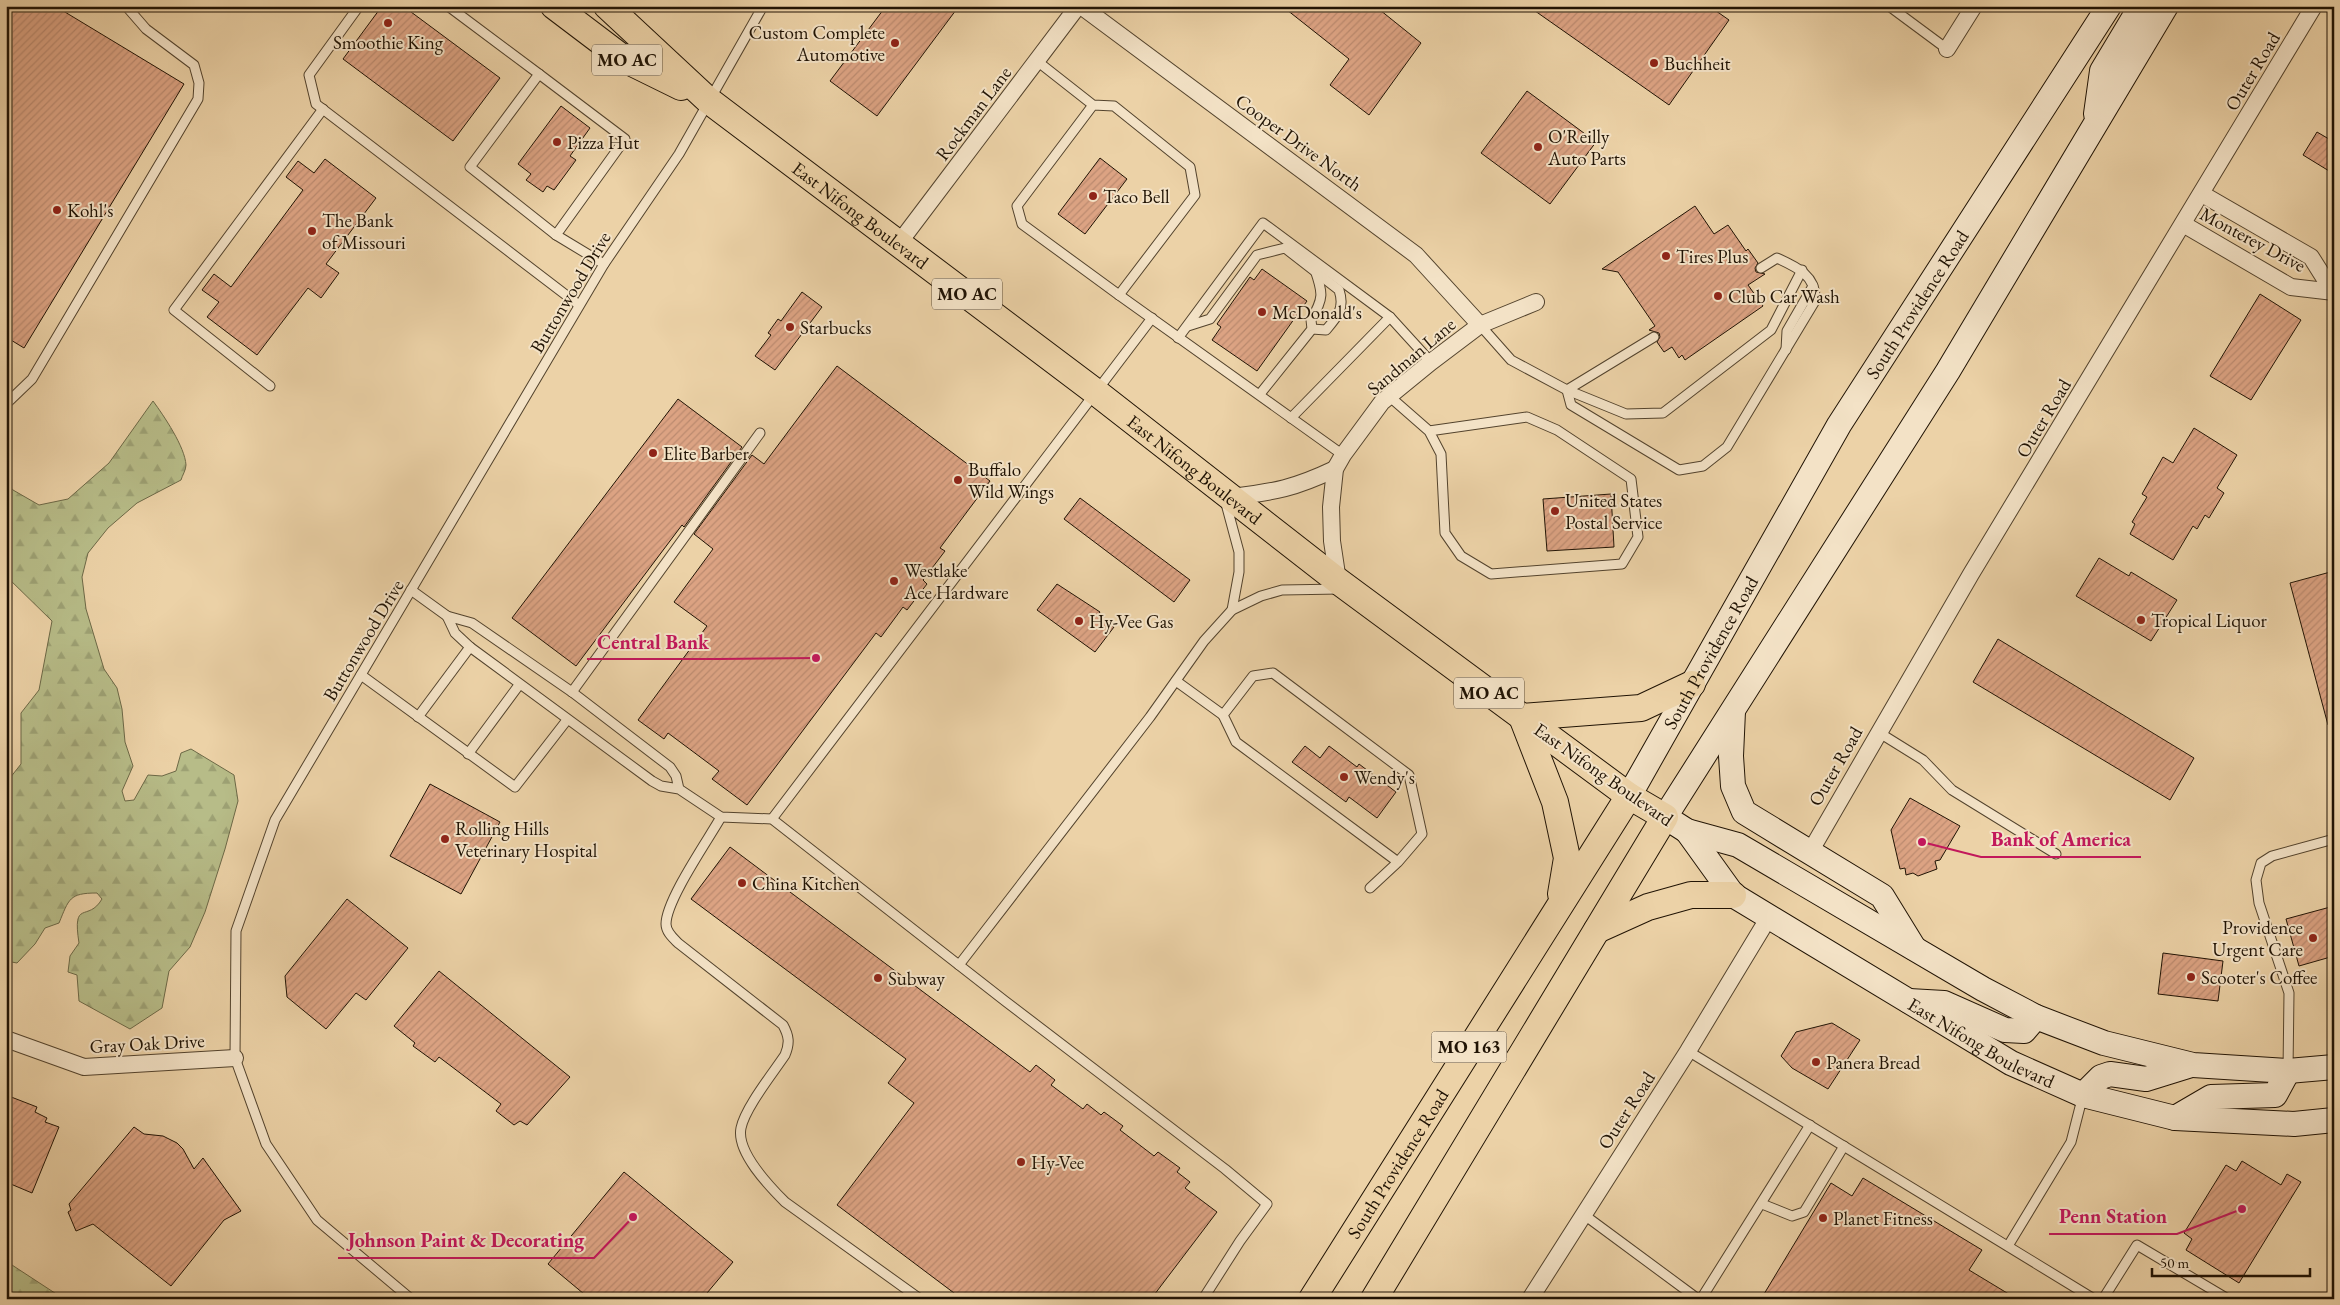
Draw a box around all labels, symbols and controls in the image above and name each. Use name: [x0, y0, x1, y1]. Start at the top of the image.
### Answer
marker: Smoothie King: [382, 17, 394, 29]
place label: Custom Complete Automotive: [749, 20, 885, 67]
street label: Outer Road: [2219, 27, 2286, 115]
place label: Smoothie King: [333, 30, 444, 55]
marker: Custom Complete Automotive: [889, 37, 901, 49]
road number: MO AC: [592, 44, 662, 76]
place label: Buchheit: [1664, 51, 1731, 76]
marker: Buchheit: [1648, 57, 1660, 69]
street label: Rockman Lane: [930, 61, 1017, 166]
street label: Cooper Drive North: [1230, 88, 1367, 197]
place label: O'Reilly Auto Parts: [1547, 124, 1626, 171]
place label: Pizza Hut: [567, 130, 639, 155]
marker: Pizza Hut: [551, 136, 563, 148]
marker: O'Reilly Auto Parts: [1532, 141, 1544, 153]
street label: East Nifong Boulevard: [787, 156, 934, 275]
place label: Taco Bell: [1103, 184, 1170, 209]
marker: Taco Bell: [1087, 190, 1099, 202]
place label: Kohl's: [67, 198, 113, 223]
street label: Monterey Drive: [2196, 201, 2310, 278]
marker: Kohl's: [51, 204, 63, 216]
place label: The Bank of Missouri: [322, 208, 406, 255]
marker: The Bank of Missouri: [306, 225, 318, 237]
street label: South Providence Road: [1860, 225, 1975, 384]
street label: Buttonwood Drive: [524, 227, 617, 358]
place label: Tires Plus: [1676, 244, 1748, 269]
marker: Tires Plus: [1660, 250, 1672, 262]
road number: MO AC: [932, 278, 1002, 310]
place label: Club Car Wash: [1728, 284, 1840, 309]
marker: Club Car Wash: [1712, 290, 1724, 302]
place label: McDonald's: [1272, 300, 1362, 325]
marker: McDonald's: [1256, 306, 1268, 318]
street label: Sandman Lane: [1362, 312, 1461, 401]
place label: Starbucks: [800, 315, 871, 340]
marker: Starbucks: [784, 321, 796, 333]
street label: Outer Road: [2010, 374, 2077, 462]
street label: East Nifong Boulevard: [1122, 409, 1267, 530]
place label: Elite Barber: [663, 441, 749, 466]
marker: Elite Barber: [647, 447, 659, 459]
place label: Buffalo Wild Wings: [968, 457, 1054, 504]
marker: Buffalo Wild Wings: [952, 474, 964, 486]
place label: United States Postal Service: [1565, 488, 1662, 535]
marker: United States Postal Service: [1549, 505, 1561, 517]
place label: Westlake Ace Hardware: [903, 558, 1009, 605]
street label: South Providence Road: [1657, 571, 1764, 734]
street label: Buttonwood Drive: [317, 575, 410, 706]
marker: Westlake Ace Hardware: [888, 575, 900, 587]
place label: Tropical Liquor: [2151, 608, 2268, 633]
place label: Hy-Vee Gas: [1089, 609, 1173, 634]
marker: Tropical Liquor: [2135, 614, 2147, 626]
marker: Hy-Vee Gas: [1073, 615, 1085, 627]
callout: Central Bank: [587, 624, 719, 659]
text: Central Bank: [597, 629, 710, 655]
road number: MO AC: [1454, 678, 1524, 708]
street label: East Nifong Boulevard: [1529, 717, 1679, 832]
street label: Outer Road: [1803, 722, 1868, 811]
place label: Wendy's: [1354, 765, 1415, 790]
marker: Wendy's: [1338, 771, 1350, 783]
place label: Rolling Hills Veterinary Hospital: [455, 816, 598, 863]
callout: Bank of America: [1981, 822, 2141, 857]
text: Bank of America: [1991, 826, 2131, 852]
marker: Rolling Hills Veterinary Hospital: [439, 833, 451, 845]
place label: China Kitchen: [752, 871, 860, 896]
marker: China Kitchen: [736, 877, 748, 889]
place label: Providence Urgent Care: [2212, 915, 2303, 962]
marker: Providence Urgent Care: [2307, 932, 2319, 944]
place label: Scooter's Coffee: [2201, 965, 2317, 990]
place label: Subway: [888, 966, 945, 991]
marker: Scooter's Coffee: [2185, 971, 2197, 983]
marker: Subway: [872, 972, 884, 984]
street label: East Nifong Boulevard: [1903, 992, 2059, 1094]
street label: Gray Oak Drive: [89, 1028, 205, 1059]
road number: MO 163: [1432, 1032, 1506, 1062]
place label: Panera Bread: [1826, 1050, 1921, 1075]
marker: Panera Bread: [1810, 1056, 1822, 1068]
street label: Outer Road: [1592, 1066, 1661, 1154]
street label: South Providence Road: [1341, 1084, 1454, 1243]
place label: Hy-Vee: [1031, 1150, 1084, 1175]
marker: Hy-Vee: [1015, 1156, 1027, 1168]
callout: Penn Station: [2049, 1199, 2177, 1234]
text: Penn Station: [2059, 1203, 2167, 1229]
place label: Planet Fitness: [1833, 1206, 1933, 1231]
marker: Planet Fitness: [1817, 1212, 1829, 1224]
callout: Johnson Paint & Decorating: [338, 1223, 594, 1258]
text: Johnson Paint & Decorating: [346, 1227, 585, 1253]
scale bar: [2152, 1245, 2310, 1277]
text: 50 m: [2160, 1253, 2189, 1272]

